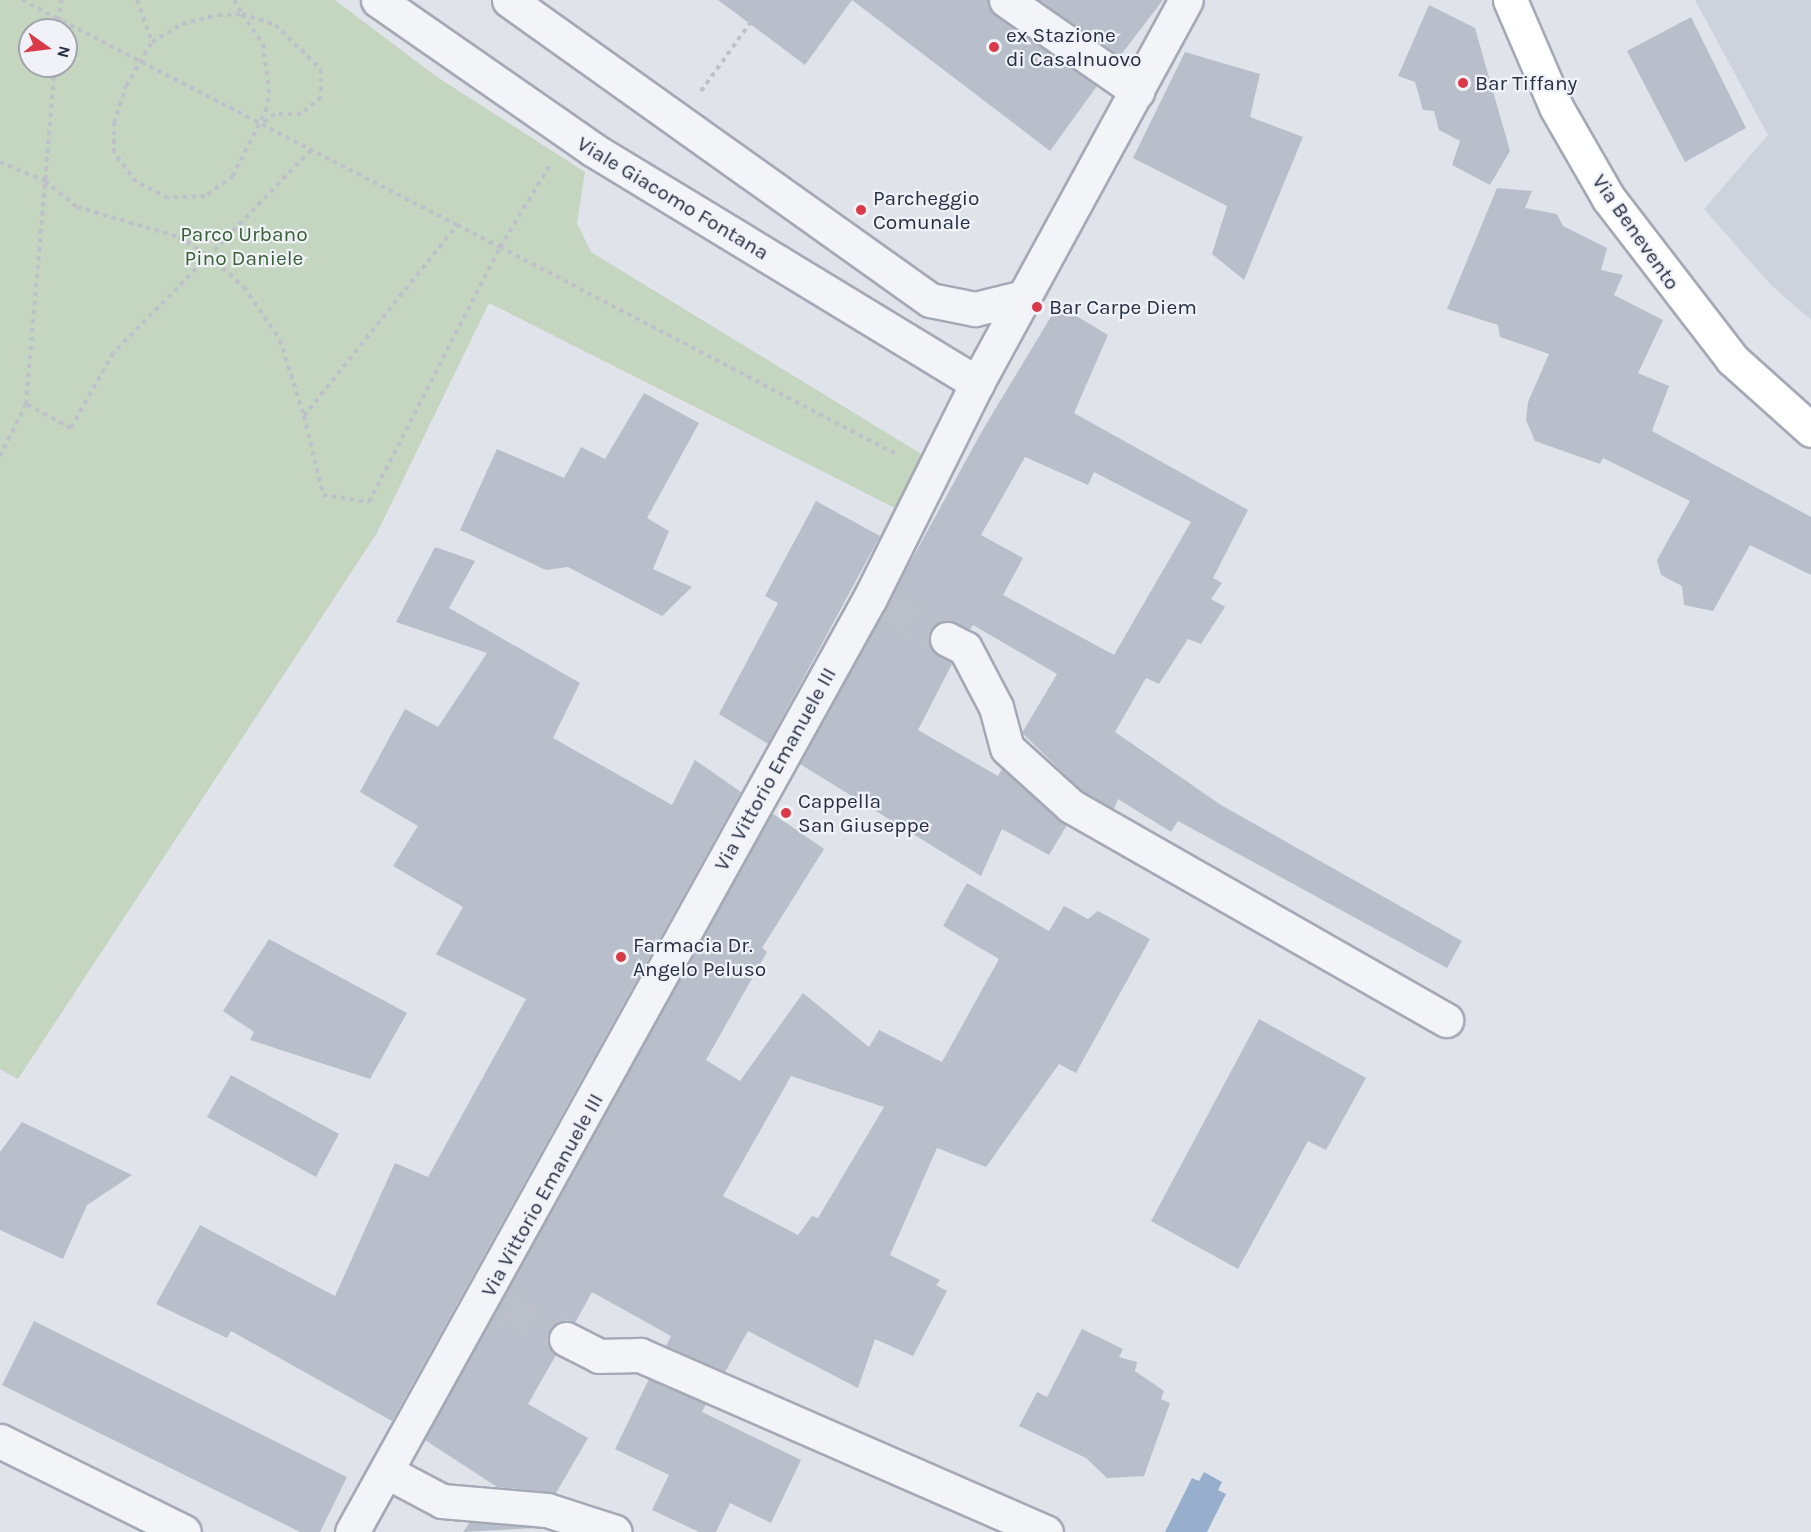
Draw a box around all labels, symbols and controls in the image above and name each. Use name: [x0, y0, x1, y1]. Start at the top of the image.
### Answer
north arrow: [18, 18, 78, 78]
place label: ex Stazione di Casalnuovo: [1006, 22, 1141, 72]
marker: ex Stazione di Casalnuovo: [987, 40, 1001, 54]
text: N: [53, 44, 75, 60]
place label: Bar Tiffany: [1475, 70, 1577, 96]
marker: Bar Tiffany: [1456, 76, 1470, 90]
street label: Viale Giacomo Fontana: [573, 131, 773, 265]
street label: Via Benevento: [1587, 169, 1685, 295]
place label: Parcheggio Comunale: [873, 185, 980, 235]
marker: Parcheggio Comunale: [854, 203, 868, 217]
park label: Parco Urbano Pino Daniele: [180, 221, 308, 271]
place label: Bar Carpe Diem: [1049, 294, 1197, 320]
marker: Bar Carpe Diem: [1030, 300, 1044, 314]
street label: Via Vittorio Emanuele III: [709, 663, 841, 875]
place label: Cappella San Giuseppe: [798, 788, 930, 838]
marker: Cappella San Giuseppe: [779, 806, 793, 820]
place label: Farmacia Dr. Angelo Peluso: [633, 932, 766, 982]
marker: Farmacia Dr. Angelo Peluso: [614, 950, 628, 964]
street label: Via Vittorio Emanuele III: [476, 1089, 608, 1301]

